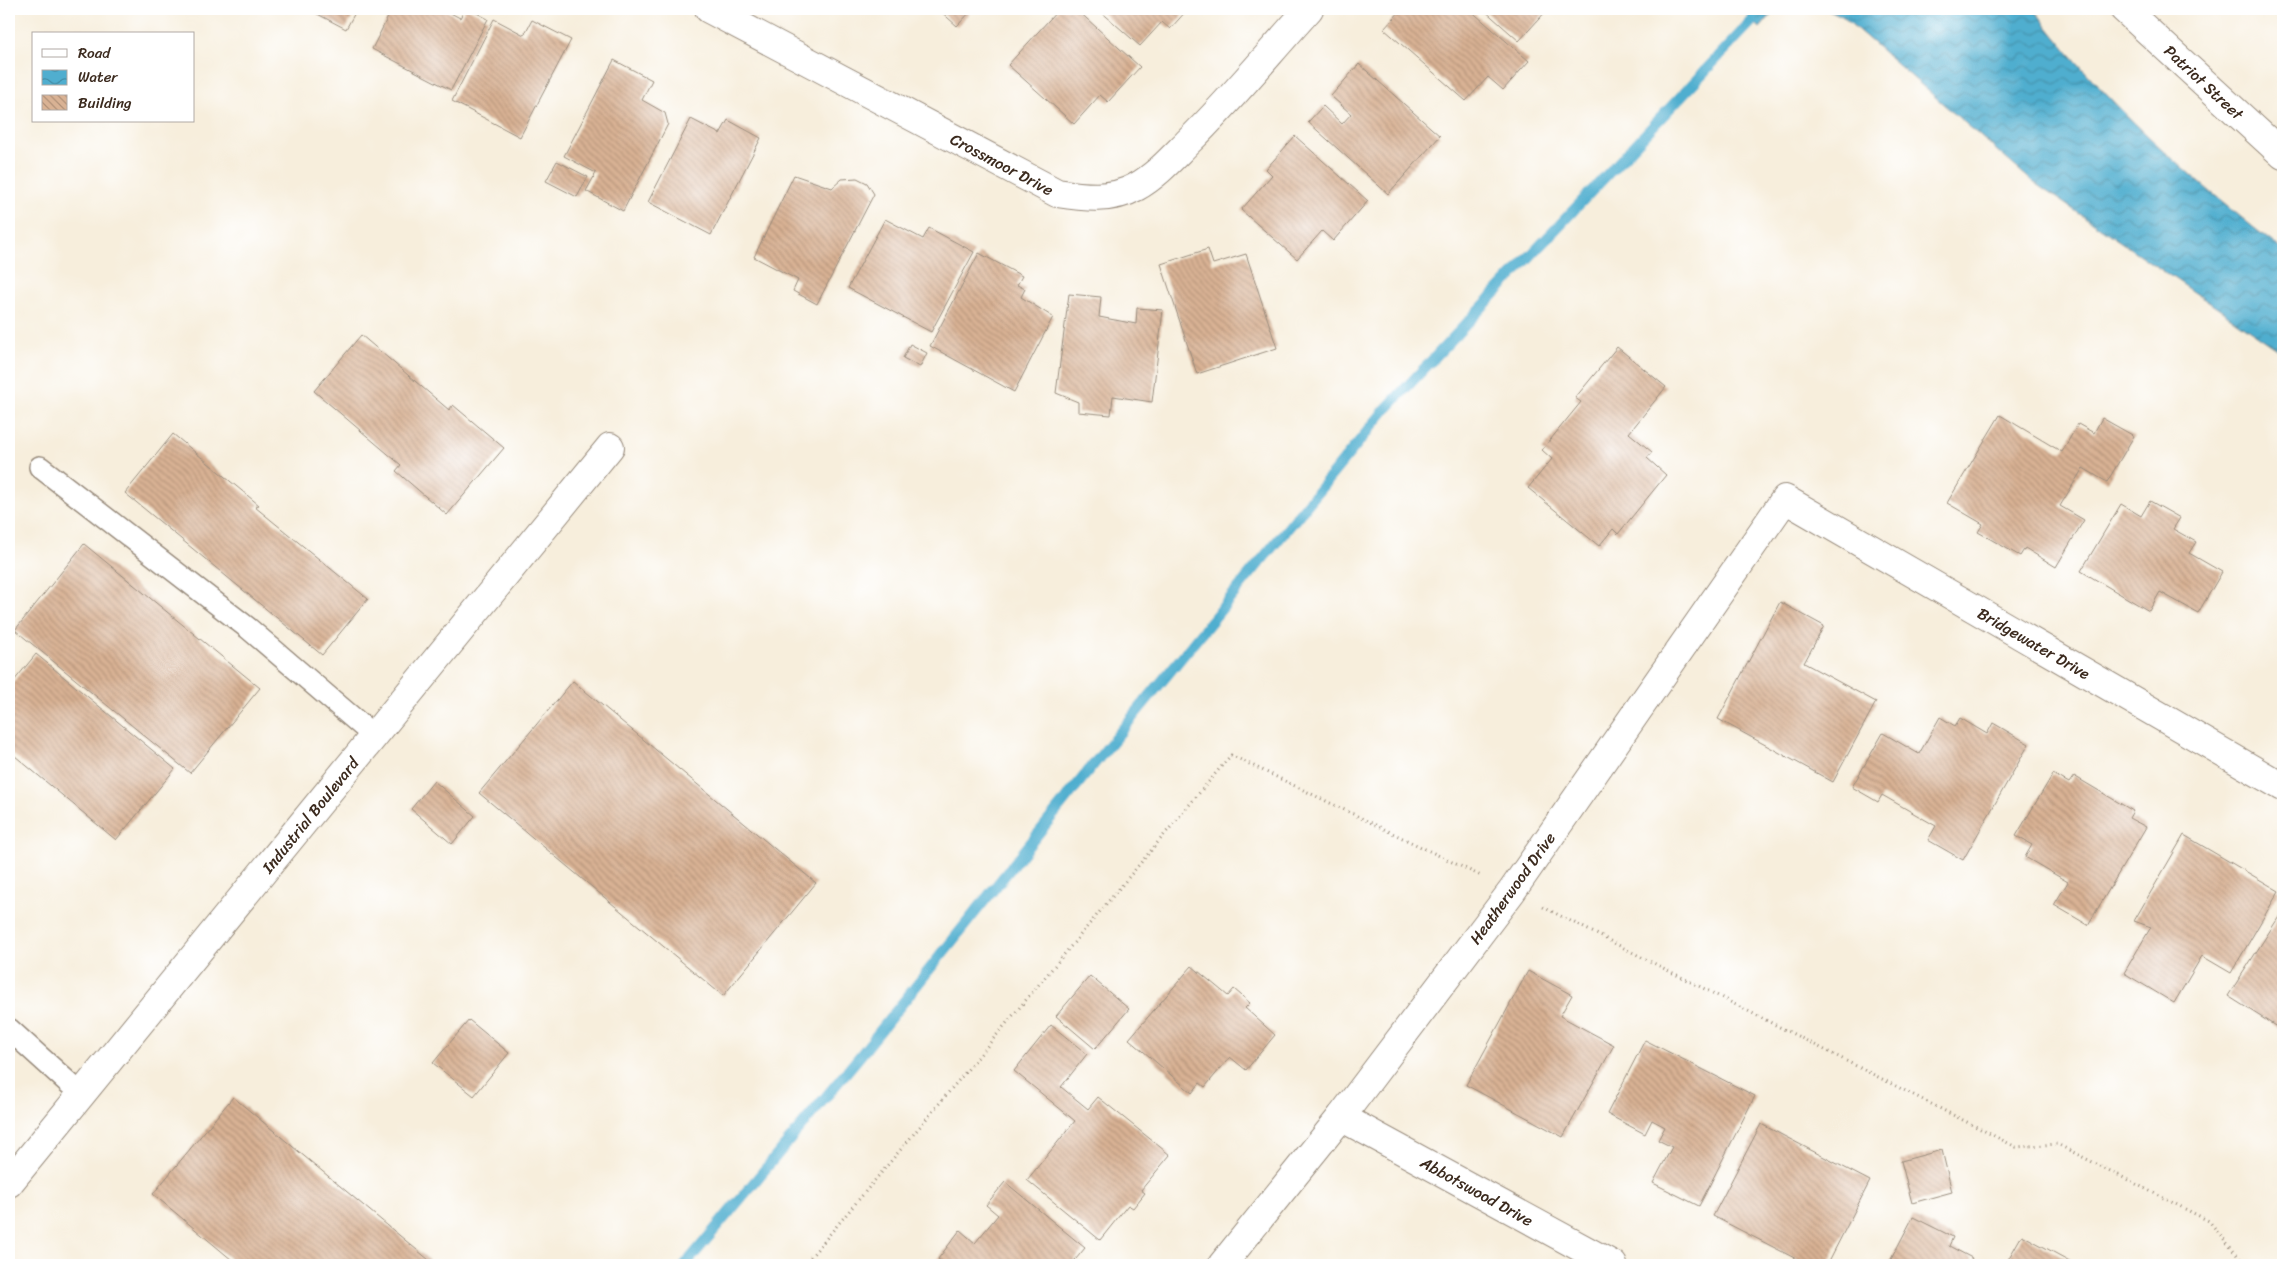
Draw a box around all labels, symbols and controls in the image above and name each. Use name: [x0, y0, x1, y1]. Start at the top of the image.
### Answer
legend: [32, 32, 195, 122]
street label: Patriot Street: [2157, 37, 2251, 128]
text: Road: [78, 40, 111, 66]
text: Water: [78, 64, 118, 90]
text: Building: [78, 90, 132, 116]
street label: Crossmoor Drive: [945, 125, 1059, 204]
street label: Bridgewater Drive: [1972, 599, 2096, 688]
street label: Industrial Boulevard: [254, 749, 368, 881]
street label: Heatherwood Drive: [1461, 826, 1563, 951]
street label: Abbotswood Drive: [1414, 1148, 1539, 1235]

